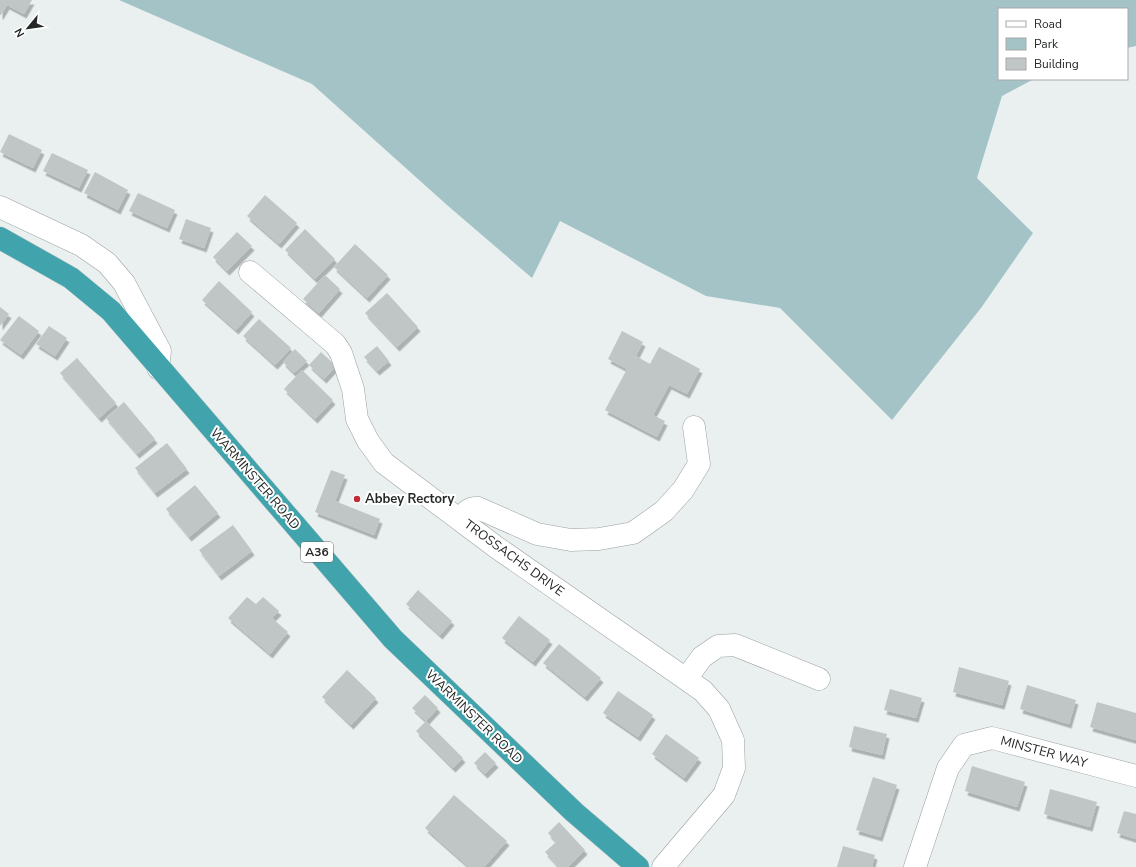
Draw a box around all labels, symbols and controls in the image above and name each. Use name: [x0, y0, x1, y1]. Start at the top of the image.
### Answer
north arrow: [8, 8, 48, 48]
legend: [998, 8, 1128, 80]
text: Road: [1034, 16, 1062, 32]
text: N: [11, 25, 28, 40]
text: Park: [1034, 36, 1059, 52]
text: Building: [1034, 56, 1079, 72]
street label: WARMINSTER ROAD: [206, 425, 304, 533]
place label: Abbey Rectory: [365, 490, 454, 508]
marker: Abbey Rectory: [352, 494, 362, 504]
street label: TROSSACHS DRIVE: [460, 515, 568, 601]
road number: A36: [301, 542, 333, 562]
street label: WARMINSTER ROAD: [421, 666, 527, 768]
street label: MINSTER WAY: [999, 732, 1090, 772]

